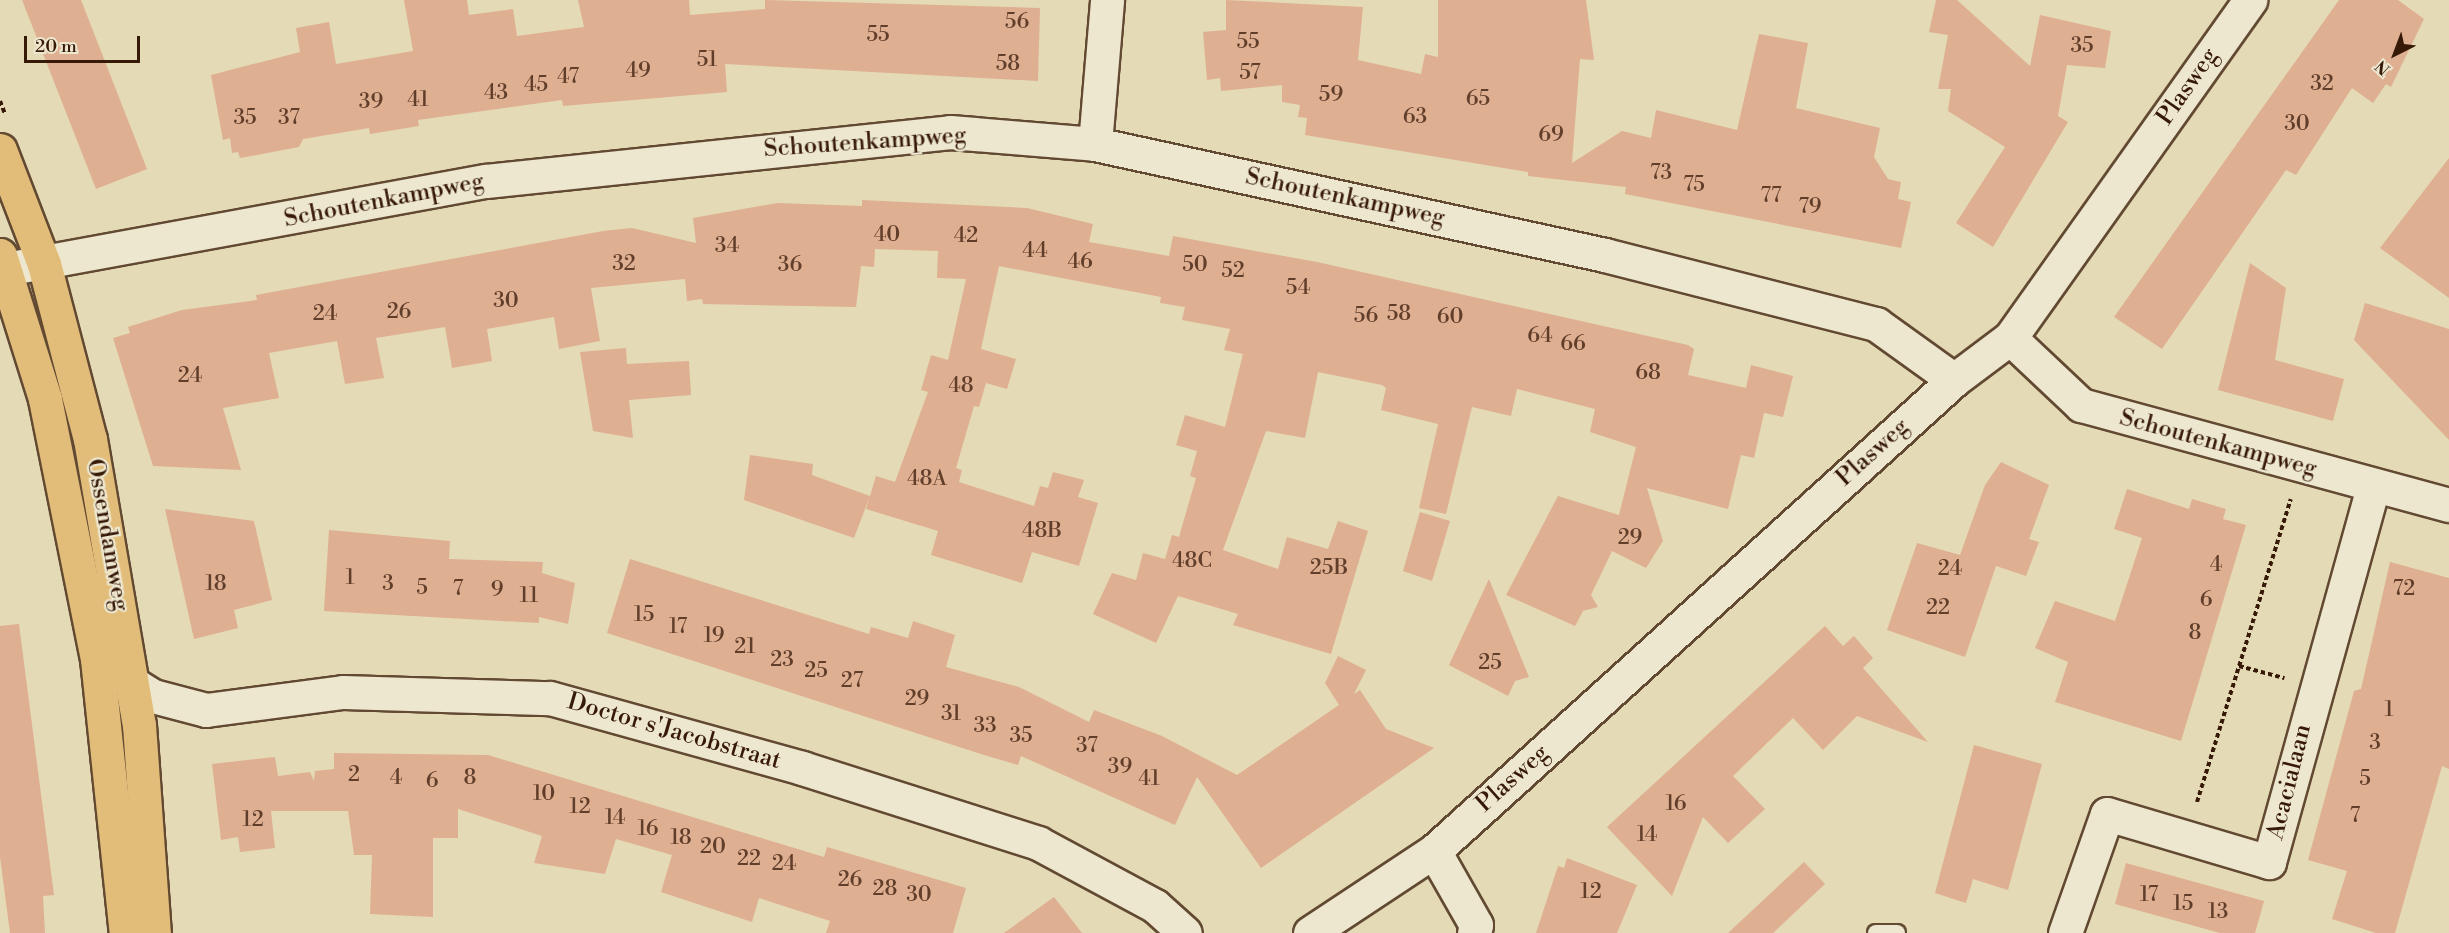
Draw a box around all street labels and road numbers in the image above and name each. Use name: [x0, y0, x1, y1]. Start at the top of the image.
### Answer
street label: Plasweg: [2151, 43, 2225, 131]
street label: Schoutenkampweg: [763, 122, 967, 164]
street label: Schoutenkampweg: [1243, 163, 1447, 233]
street label: Schoutenkampweg: [282, 168, 486, 234]
street label: Schoutenkampweg: [2116, 404, 2320, 484]
street label: Plasweg: [1831, 413, 1915, 493]
street label: Ossendamweg: [79, 457, 135, 613]
street label: Doctor s'Jacobstraat: [564, 688, 784, 776]
street label: Acacialaan: [2262, 721, 2318, 843]
street label: Plasweg: [1471, 739, 1555, 819]

